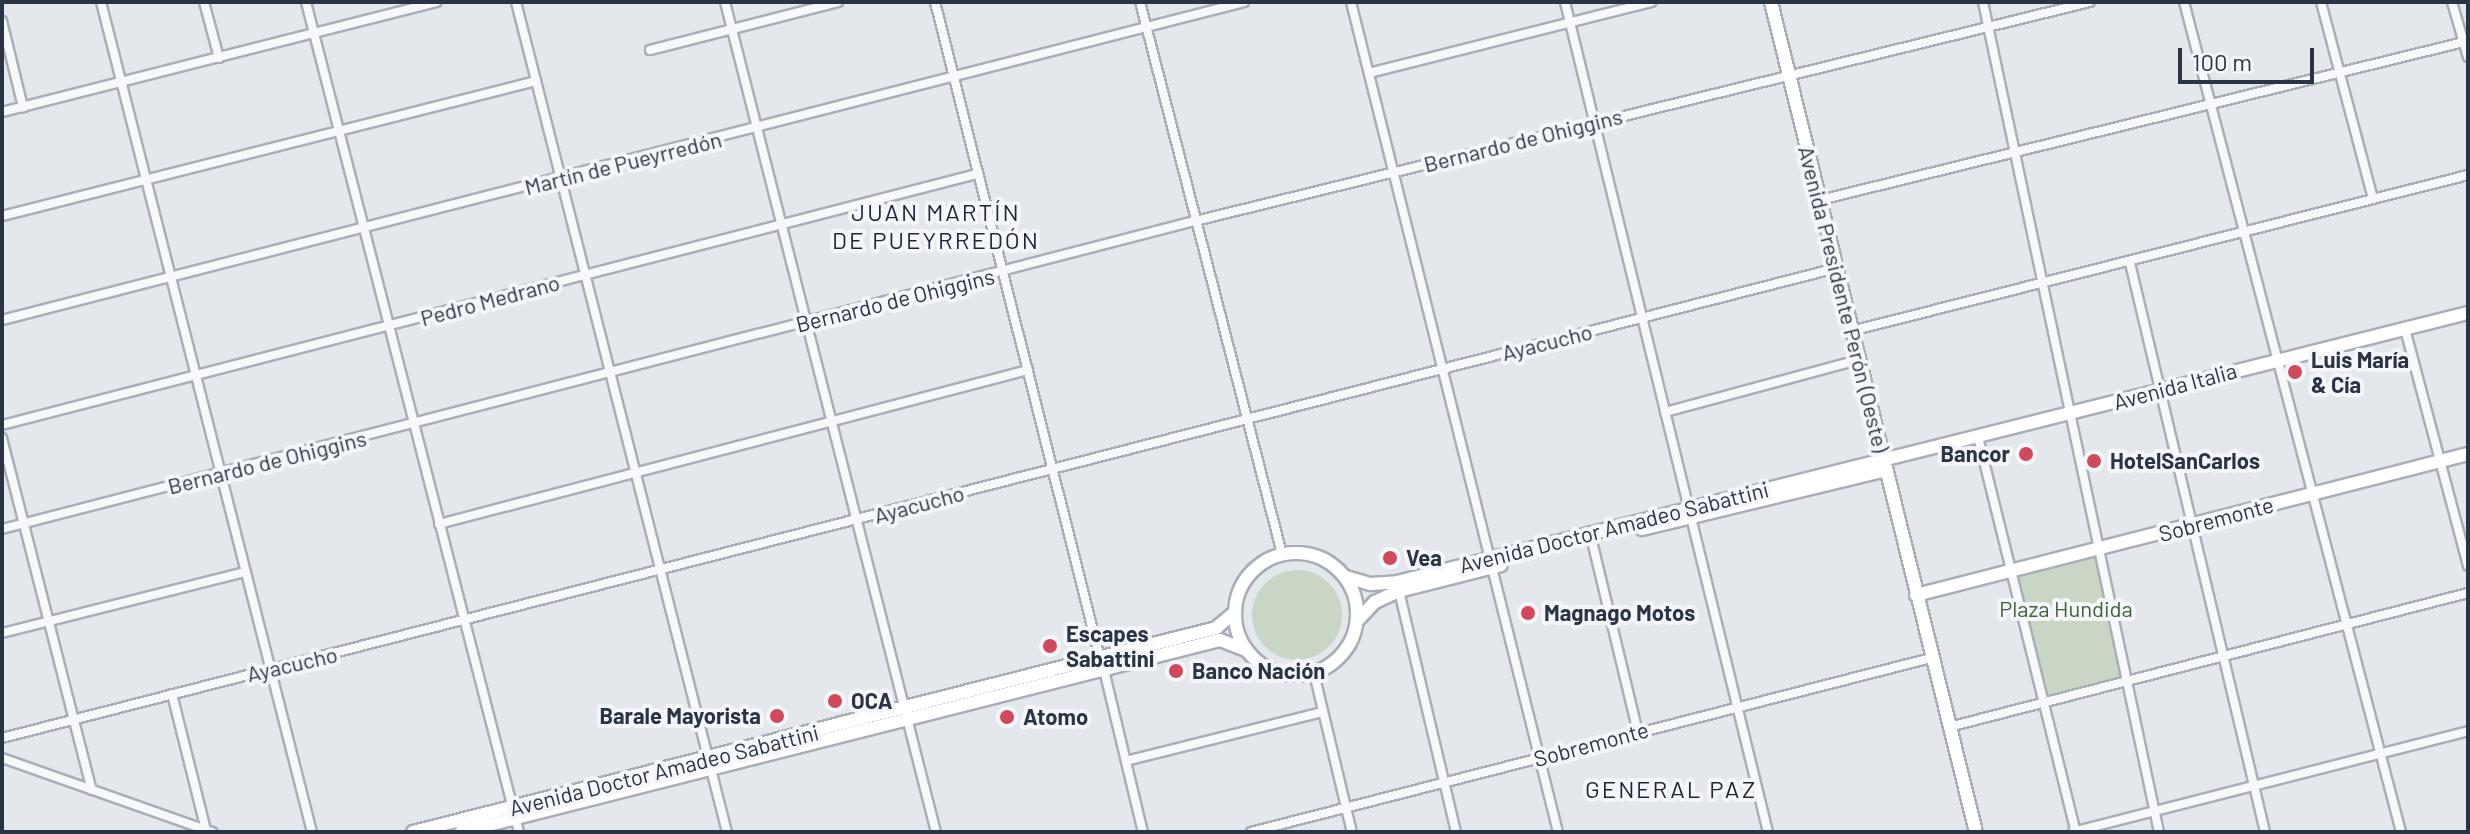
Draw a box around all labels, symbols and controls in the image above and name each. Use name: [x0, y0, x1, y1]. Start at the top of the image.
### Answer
scale bar: [2182, 32, 2318, 82]
text: 100 m: [2192, 47, 2252, 76]
street label: Bernardo de Ohiggins: [1421, 103, 1625, 177]
street label: Martín de Pueyrredón: [522, 126, 724, 200]
street label: Avenida Presidente Perón (Oeste): [1793, 143, 1895, 455]
district label: JUAN MARTÍN DE PUEYRREDÓN: [832, 198, 1040, 254]
street label: Bernardo de Ohiggins: [793, 263, 997, 337]
street label: Pedro Medrano: [418, 269, 562, 331]
street label: Ayacucho: [1499, 318, 1595, 366]
place label: Luis María & Cía: [2311, 346, 2409, 398]
street label: Avenida Italia: [2110, 357, 2240, 415]
marker: Luis María & Cía: [2286, 363, 2304, 381]
street label: Bernardo de Ohiggins: [165, 425, 369, 499]
place label: Bancor: [1940, 441, 2010, 467]
marker: Bancor: [2017, 445, 2035, 463]
place label: HotelSanCarlos: [2110, 448, 2260, 474]
marker: HotelSanCarlos: [2085, 452, 2103, 470]
street label: Avenida Doctor Amadeo Sabattini: [1457, 476, 1771, 578]
street label: Ayacucho: [871, 479, 967, 529]
street label: Sobremonte: [2156, 491, 2276, 547]
place label: Vea: [1406, 545, 1442, 571]
marker: Vea: [1381, 549, 1399, 567]
park label: Plaza Hundida: [1999, 596, 2133, 622]
place label: Magnago Motos: [1544, 600, 1695, 626]
marker: Magnago Motos: [1519, 604, 1537, 622]
place label: Escapes Sabattini: [1066, 620, 1154, 672]
marker: Escapes Sabattini: [1041, 637, 1059, 655]
street label: Ayacucho: [244, 641, 340, 687]
place label: Banco Nación: [1192, 658, 1325, 684]
marker: Banco Nación: [1167, 662, 1185, 680]
place label: OCA: [851, 688, 892, 714]
marker: OCA: [826, 692, 844, 710]
place label: Barale Mayorista: [599, 703, 761, 729]
place label: Atomo: [1023, 704, 1088, 730]
marker: Barale Mayorista: [768, 707, 786, 725]
marker: Atomo: [998, 708, 1016, 726]
street label: Sobremonte: [1531, 716, 1651, 772]
street label: Avenida Doctor Amadeo Sabattini: [507, 719, 821, 821]
district label: GENERAL PAZ: [1585, 775, 1757, 803]

